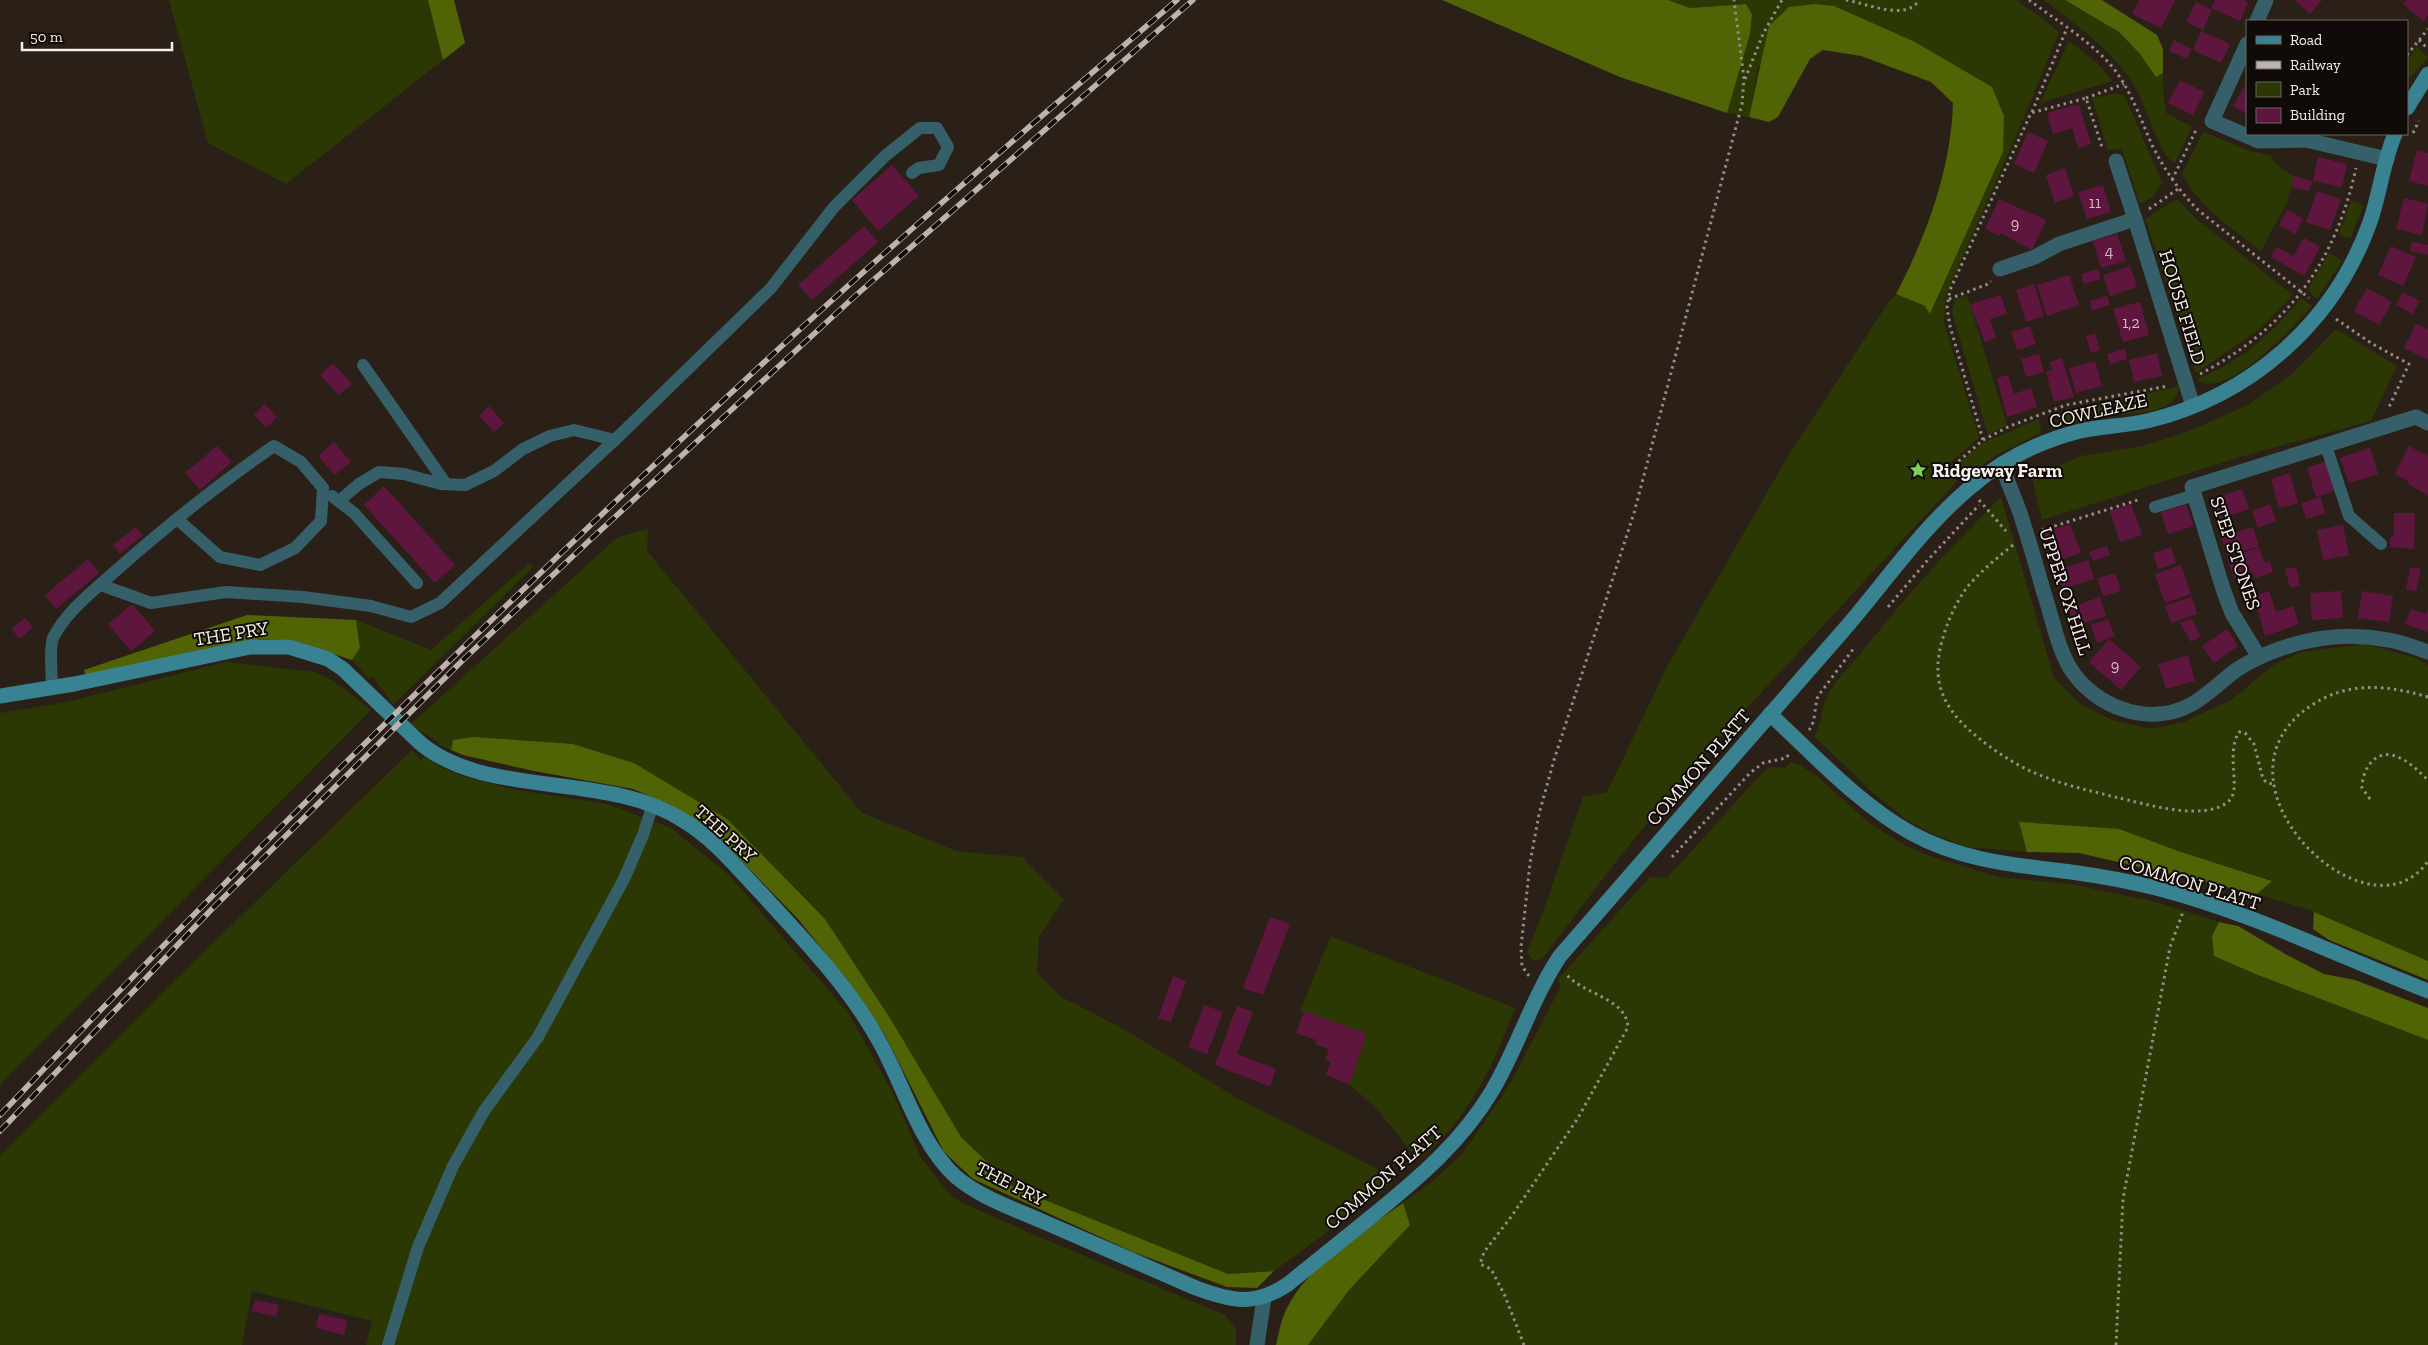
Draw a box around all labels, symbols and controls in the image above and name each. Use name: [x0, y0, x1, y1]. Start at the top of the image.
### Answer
scale bar: [22, 20, 172, 52]
legend: [2246, 20, 2408, 135]
text: 50 m: [30, 28, 63, 46]
text: Road: [2290, 31, 2323, 49]
text: Railway: [2290, 56, 2341, 74]
text: Park: [2290, 81, 2320, 99]
text: Building: [2290, 106, 2345, 124]
house number: 11: [2089, 193, 2101, 212]
house number: 9: [2011, 214, 2019, 233]
house number: 4: [2105, 242, 2114, 261]
street label: HOUSE FIELD: [2154, 247, 2211, 367]
house number: 1,2: [2122, 313, 2140, 332]
street label: COWLEAZE: [2047, 388, 2149, 433]
place label: Ridgeway Farm: [1932, 459, 2063, 482]
place icon: Ridgeway Farm: [1908, 460, 1928, 480]
street label: STEP STONES: [2205, 493, 2266, 613]
street label: UPPER OX HILL: [2034, 524, 2097, 659]
street label: THE PRY: [192, 616, 270, 651]
house number: 9: [2111, 656, 2119, 675]
street label: COMMON PLATT: [1641, 704, 1755, 830]
street label: THE PRY: [690, 800, 762, 867]
street label: COMMON PLATT: [2116, 850, 2264, 915]
street label: COMMON PLATT: [1320, 1120, 1447, 1234]
street label: THE PRY: [972, 1156, 1050, 1211]

